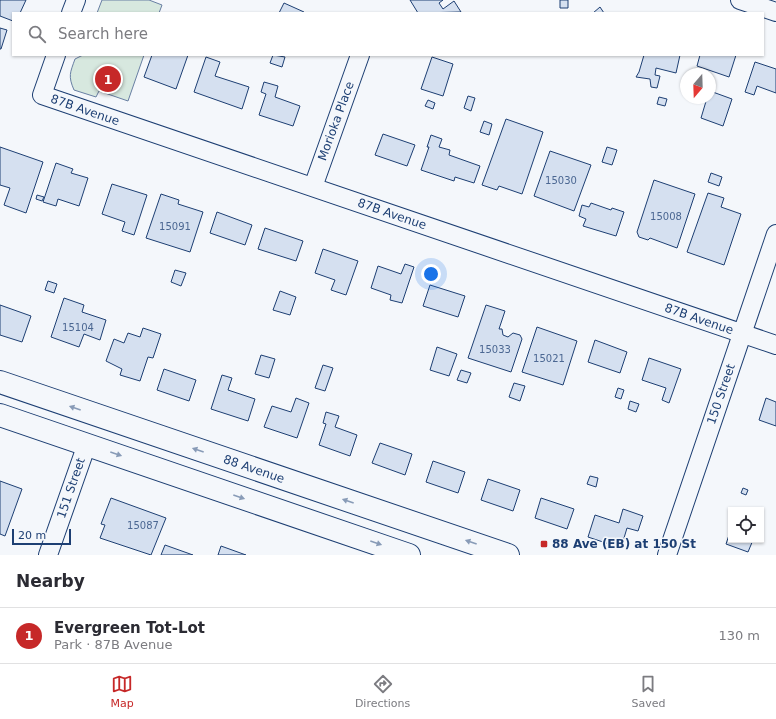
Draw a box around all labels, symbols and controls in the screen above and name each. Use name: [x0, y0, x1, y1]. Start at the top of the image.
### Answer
search box: [12, 12, 764, 56]
icon: search: [26, 23, 48, 45]
text: Search here: [58, 25, 148, 43]
pin: 1: [95, 64, 121, 94]
north arrow: [680, 68, 716, 104]
street label: Morioka Place: [315, 80, 357, 162]
street label: 87B Avenue: [49, 92, 121, 128]
house number: 15030: [545, 175, 577, 186]
street label: 87B Avenue: [356, 196, 428, 232]
house number: 15008: [650, 211, 682, 222]
house number: 15091: [159, 221, 191, 232]
your location: [421, 264, 441, 284]
street label: 87B Avenue: [663, 301, 735, 337]
house number: 15104: [62, 322, 94, 333]
house number: 15033: [479, 344, 511, 355]
house number: 15021: [533, 353, 565, 364]
street label: 150 Street: [704, 362, 738, 426]
one-way arrow: [69, 405, 81, 411]
one-way arrow: [192, 447, 204, 453]
one-way arrow: [111, 452, 123, 458]
street label: 88 Avenue: [222, 452, 286, 486]
street label: 151 Street: [54, 456, 88, 520]
one-way arrow: [234, 494, 246, 500]
one-way arrow: [342, 497, 354, 503]
map controls: [728, 507, 764, 543]
button: locate: [728, 507, 764, 543]
house number: 15087: [127, 520, 159, 531]
scale bar: [12, 527, 71, 546]
text: 20 m: [18, 529, 46, 542]
place label: 88 Ave (EB) at 150 St: [552, 537, 696, 551]
one-way arrow: [465, 539, 477, 545]
marker: 88 Ave (EB) at 150 St: [539, 539, 549, 549]
one-way arrow: [370, 541, 382, 547]
text: Nearby: [16, 571, 85, 591]
text: Evergreen Tot-Lot: [54, 619, 205, 637]
text: 1: [24, 628, 34, 643]
text: 130 m: [718, 628, 760, 643]
text: Park · 87B Avenue: [54, 637, 172, 652]
tab: Map: [111, 673, 134, 710]
tab: Directions: [355, 673, 410, 710]
tab: Saved: [631, 673, 665, 710]

